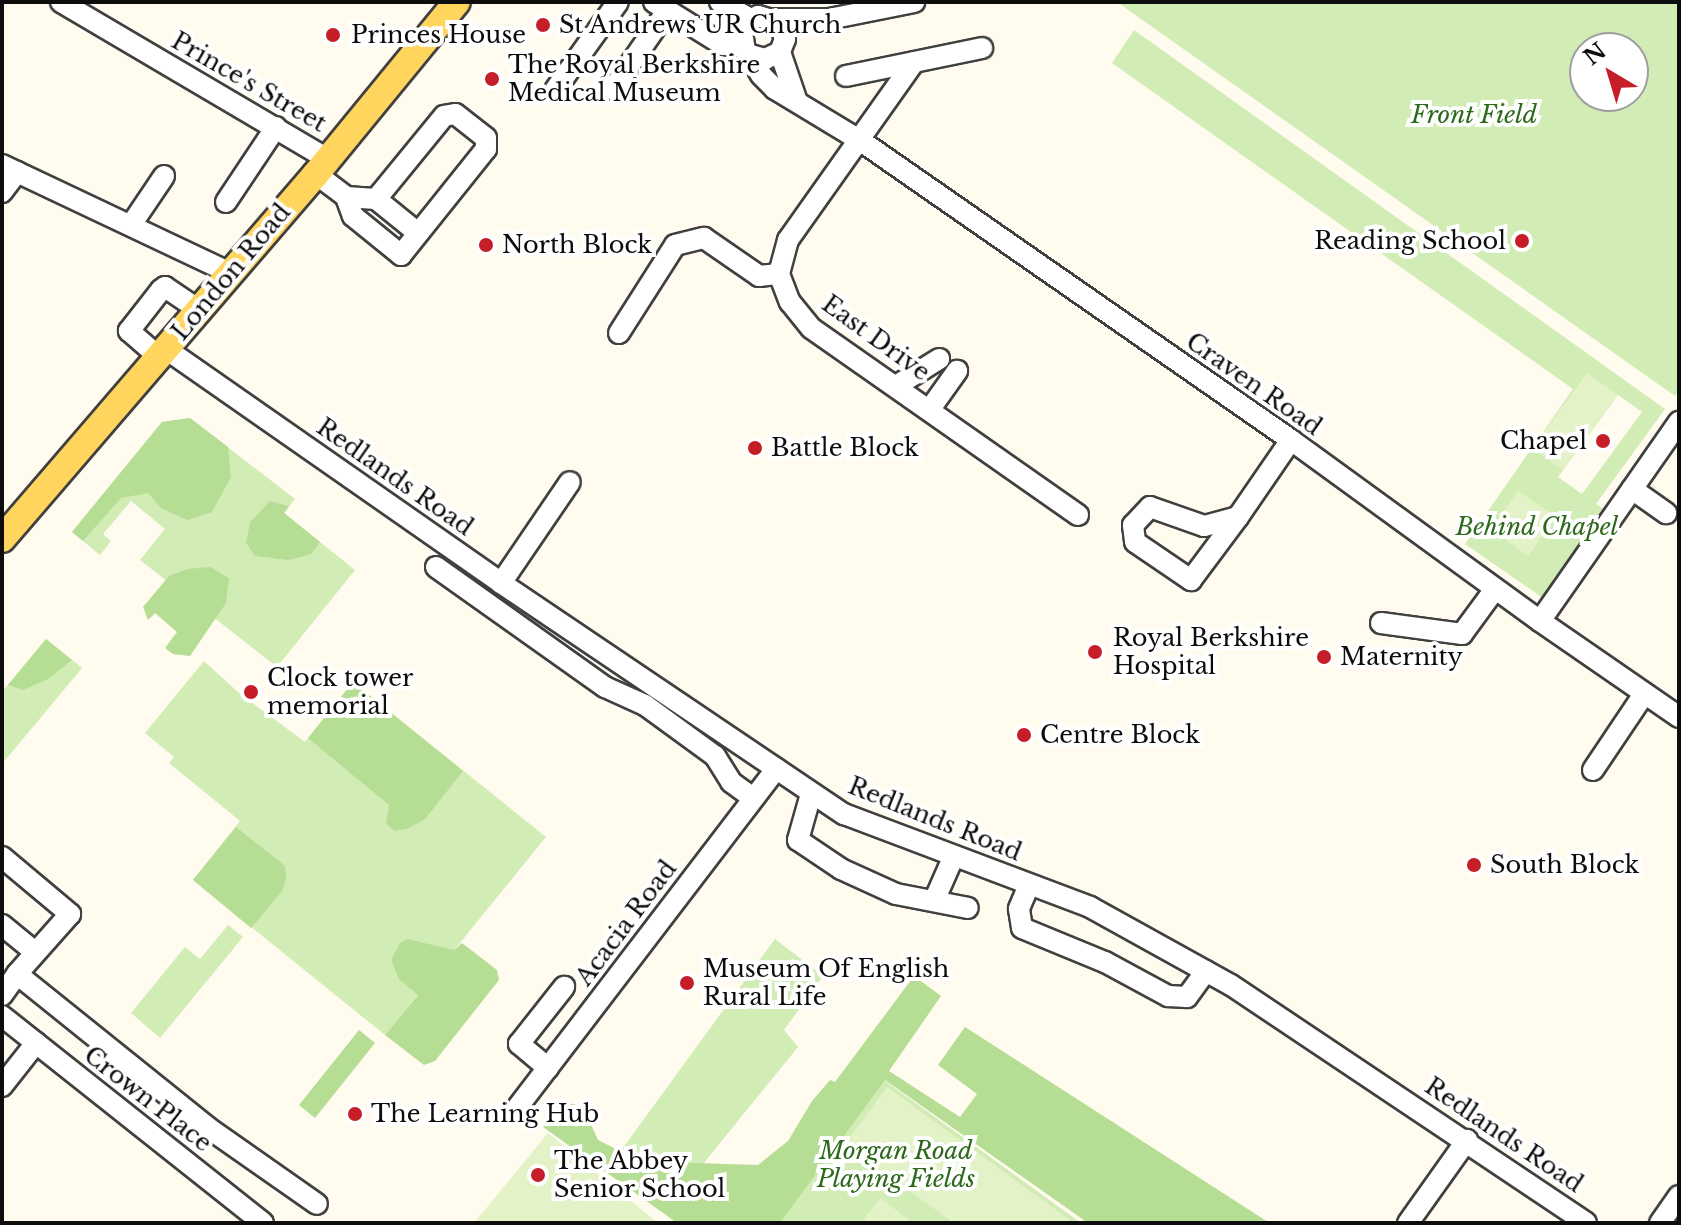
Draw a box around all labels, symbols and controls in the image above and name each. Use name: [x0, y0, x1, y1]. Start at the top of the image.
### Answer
place label: St Andrews UR Church: [559, 11, 843, 39]
marker: St Andrews UR Church: [534, 16, 552, 34]
place label: Princes House: [351, 21, 526, 49]
marker: Princes House: [322, 24, 344, 46]
street label: Prince's Street: [167, 26, 331, 138]
north arrow: [1569, 32, 1649, 112]
text: N: [1579, 37, 1612, 71]
place label: The Royal Berkshire Medical Museum: [508, 51, 760, 107]
marker: The Royal Berkshire Medical Museum: [483, 70, 501, 88]
park label: Front Field: [1411, 101, 1537, 129]
street label: London Road: [166, 198, 296, 346]
place label: Reading School: [1314, 227, 1506, 255]
place label: North Block: [502, 231, 652, 259]
marker: Reading School: [1513, 232, 1531, 250]
marker: North Block: [477, 236, 495, 254]
street label: East Drive: [816, 289, 936, 387]
street label: Craven Road: [1181, 327, 1327, 441]
street label: Redlands Road: [311, 412, 479, 542]
place label: Chapel: [1500, 427, 1587, 455]
marker: Chapel: [1594, 432, 1612, 450]
place label: Battle Block: [771, 434, 919, 462]
marker: Battle Block: [746, 439, 764, 457]
park label: Behind Chapel: [1455, 513, 1619, 541]
place label: Royal Berkshire Hospital: [1113, 624, 1309, 680]
marker: Royal Berkshire Hospital: [1084, 641, 1106, 663]
place label: Maternity: [1340, 643, 1463, 671]
marker: Maternity: [1315, 648, 1333, 666]
place label: Clock tower memorial: [267, 664, 414, 720]
marker: Clock tower memorial: [242, 683, 260, 701]
place label: Centre Block: [1040, 721, 1200, 749]
marker: Centre Block: [1015, 726, 1033, 744]
street label: Redlands Road: [844, 771, 1026, 867]
place label: South Block: [1490, 851, 1639, 879]
street label: Acacia Road: [570, 855, 682, 991]
marker: South Block: [1465, 856, 1483, 874]
place label: Museum Of English Rural Life: [703, 955, 949, 1011]
marker: Museum Of English Rural Life: [678, 974, 696, 992]
street label: Crown Place: [79, 1040, 217, 1158]
street label: Redlands Road: [1420, 1072, 1588, 1198]
place label: The Learning Hub: [371, 1100, 599, 1128]
marker: The Learning Hub: [346, 1105, 364, 1123]
park label: Morgan Road Playing Fields: [817, 1137, 975, 1193]
place label: The Abbey Senior School: [554, 1147, 726, 1203]
marker: The Abbey Senior School: [529, 1166, 547, 1184]

